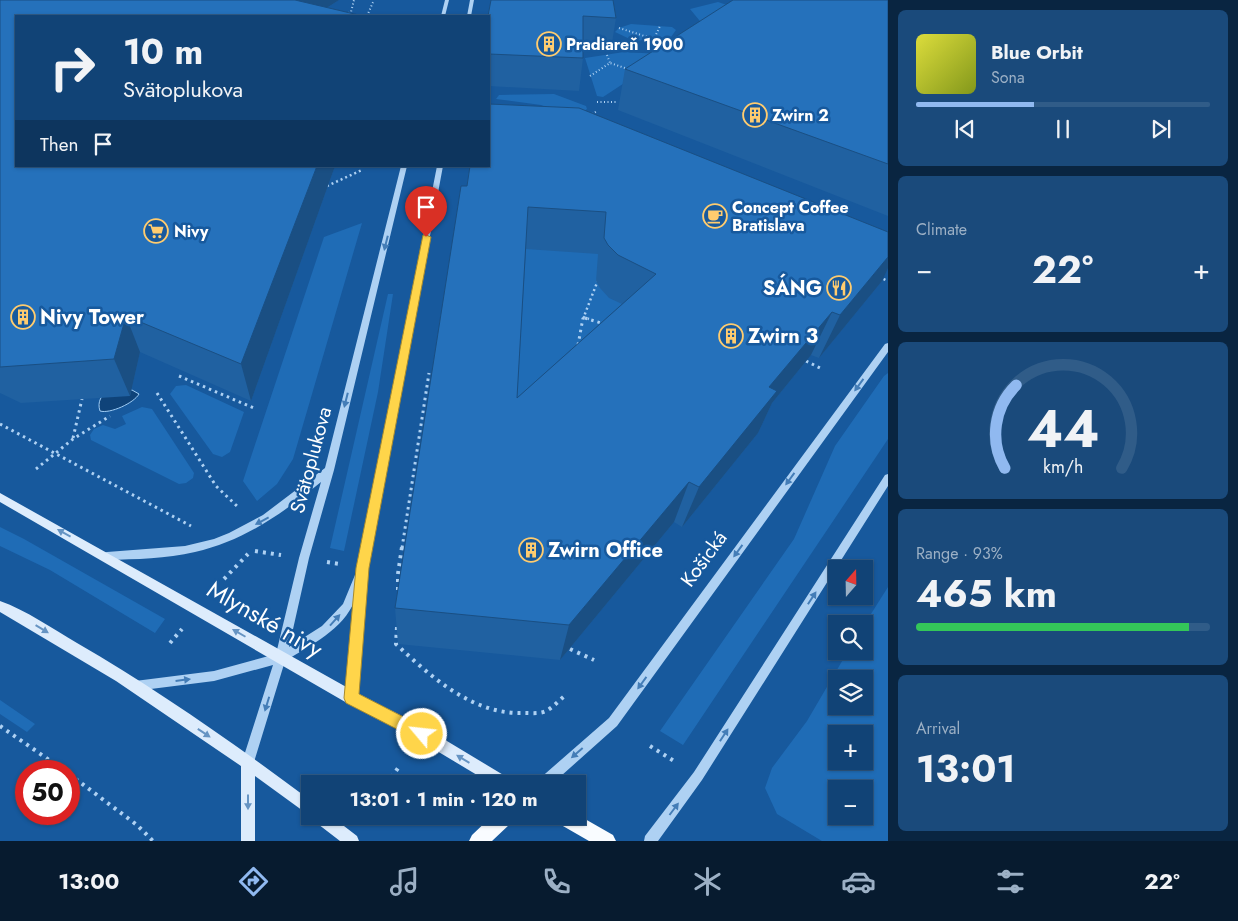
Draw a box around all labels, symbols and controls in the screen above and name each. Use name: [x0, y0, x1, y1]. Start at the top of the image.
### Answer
text: 10 m: [123, 27, 203, 77]
building icon: Pradiareň 1900: [536, 31, 562, 57]
place label: Pradiareň 1900: [566, 33, 683, 56]
icon: right: [40, 35, 105, 100]
text: Blue Orbit: [991, 39, 1083, 66]
text: Sona: [991, 66, 1025, 89]
text: Svätoplukova: [123, 73, 243, 105]
building icon: Zwirn 2: [742, 102, 768, 128]
place label: Zwirn 2: [772, 104, 829, 127]
icon: previous: [951, 115, 979, 143]
icon: pause: [1049, 115, 1077, 143]
icon: next: [1147, 115, 1175, 143]
icon: arrive: [89, 130, 117, 158]
text: Then: [40, 131, 79, 158]
pin: [405, 186, 447, 237]
icon: arrive: [412, 193, 440, 221]
place label: Concept Coffee Bratislava: [732, 196, 849, 237]
cafe icon: Concept Coffee Bratislava: [702, 203, 728, 229]
supermarket icon: Nivy: [143, 218, 169, 244]
text: Climate: [916, 218, 967, 241]
place label: Nivy: [174, 220, 209, 243]
one-way arrow: [381, 235, 389, 250]
text: 22°: [1032, 242, 1093, 297]
text: −: [916, 249, 933, 290]
text: +: [1193, 249, 1210, 290]
place label: SÁNG: [763, 273, 822, 303]
restaurant icon: SÁNG: [826, 275, 852, 301]
place label: Nivy Tower: [40, 303, 145, 332]
building icon: Nivy Tower: [10, 304, 36, 330]
place label: Zwirn 3: [748, 322, 818, 351]
building icon: Zwirn 3: [718, 323, 744, 349]
one-way arrow: [854, 378, 864, 392]
text: 44: [1027, 391, 1099, 467]
one-way arrow: [342, 393, 350, 408]
street label: Svätoplukova: [283, 403, 339, 517]
text: km/h: [1043, 454, 1083, 480]
one-way arrow: [785, 472, 796, 485]
one-way arrow: [255, 517, 270, 525]
street label: Košická: [674, 525, 734, 593]
one-way arrow: [58, 528, 71, 537]
place label: Zwirn Office: [548, 536, 663, 565]
building icon: Zwirn Office: [518, 537, 544, 563]
text: Range · 93%: [916, 542, 1003, 565]
one-way arrow: [732, 544, 743, 557]
north arrow: [828, 560, 872, 605]
map controls: [828, 560, 873, 825]
text: 465 km: [916, 566, 1057, 621]
street label: Mlynské nivy: [201, 572, 330, 666]
one-way arrow: [807, 591, 816, 605]
one-way arrow: [329, 614, 341, 626]
button: search: [828, 615, 873, 660]
one-way arrow: [36, 625, 49, 634]
one-way arrow: [233, 629, 246, 638]
button: layers: [828, 670, 873, 715]
one-way arrow: [175, 676, 191, 684]
one-way arrow: [637, 676, 647, 690]
one-way arrow: [262, 697, 270, 712]
position arrow: [395, 707, 447, 759]
text: Arrival: [916, 717, 960, 740]
button: +: [828, 725, 873, 770]
one-way arrow: [197, 728, 211, 737]
one-way arrow: [720, 728, 729, 742]
text: 13:01: [916, 741, 1016, 796]
one-way arrow: [572, 747, 584, 759]
one-way arrow: [456, 754, 469, 763]
speed limit sign: 50: [15, 760, 80, 825]
button: −: [828, 780, 873, 825]
text: 13:01 · 1 min · 120 m: [350, 786, 538, 813]
one-way arrow: [244, 794, 252, 810]
one-way arrow: [669, 802, 679, 816]
icon: directions: [236, 864, 271, 899]
icon: music: [387, 864, 422, 899]
icon: phone: [539, 864, 574, 899]
icon: climate: [690, 864, 725, 899]
icon: car: [841, 864, 876, 899]
icon: filters: [993, 864, 1028, 899]
text: 13:00: [58, 865, 119, 897]
text: 22°: [1144, 865, 1180, 897]

